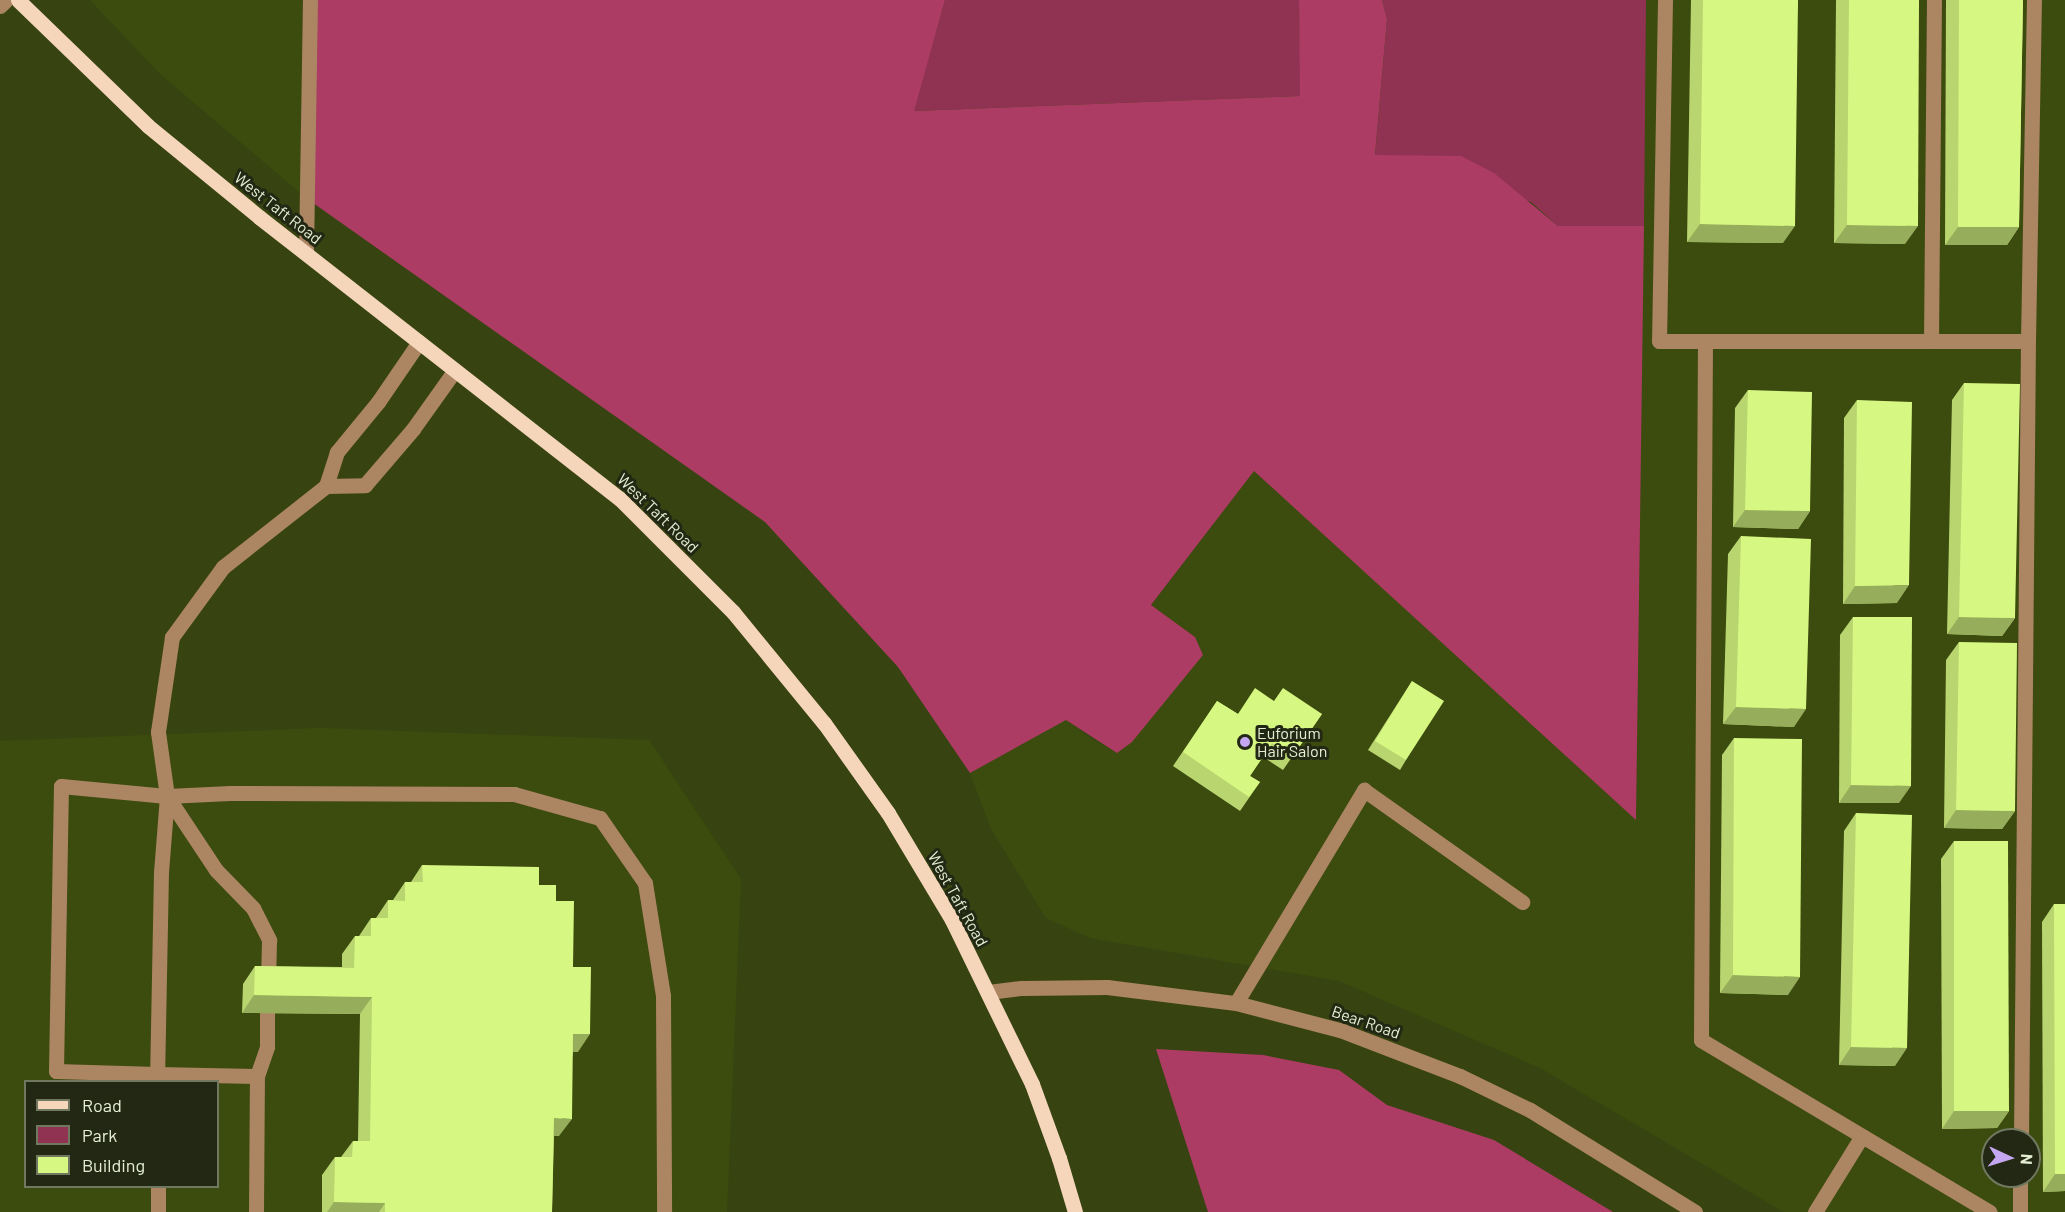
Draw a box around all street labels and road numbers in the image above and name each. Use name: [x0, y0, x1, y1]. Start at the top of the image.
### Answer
street label: West Taft Road: [231, 168, 325, 248]
street label: West Taft Road: [613, 469, 703, 557]
street label: West Taft Road: [924, 848, 992, 950]
street label: Bear Road: [1329, 1001, 1403, 1043]

